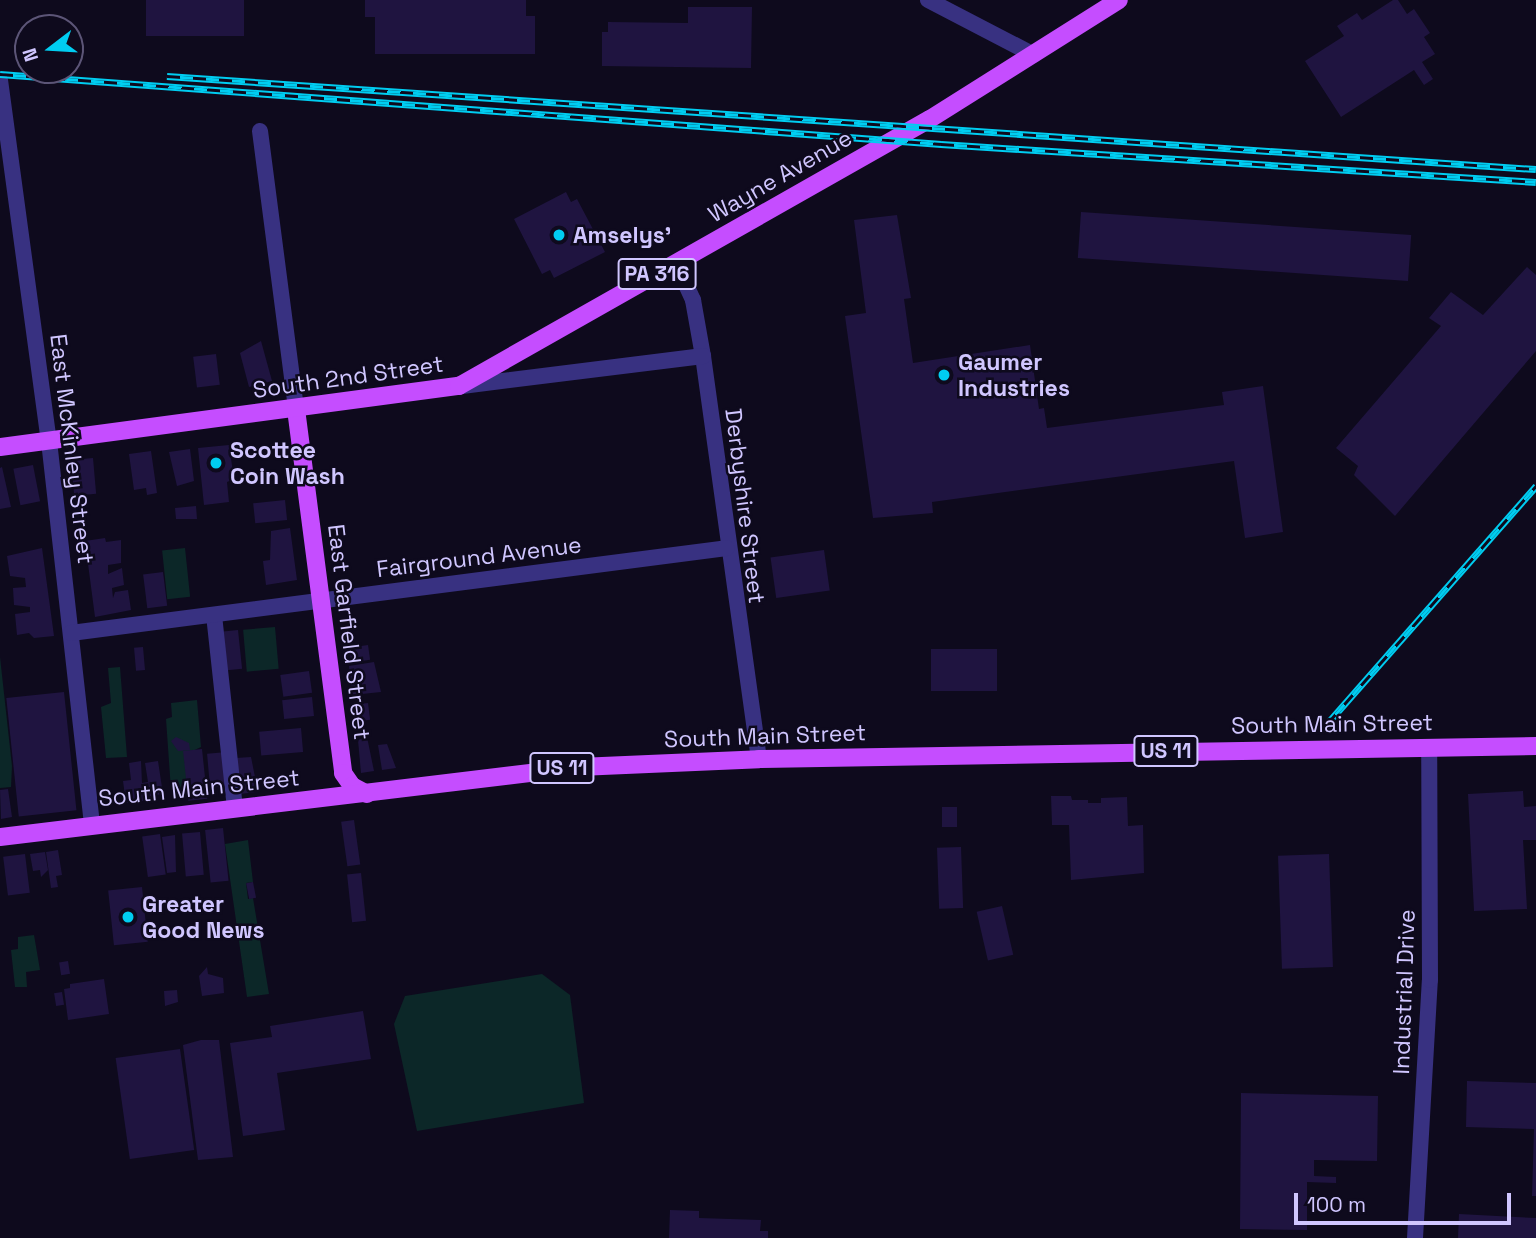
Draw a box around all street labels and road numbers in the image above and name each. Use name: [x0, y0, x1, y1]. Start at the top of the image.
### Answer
street label: Wayne Avenue: [703, 124, 857, 228]
road number: PA 316: [617, 256, 697, 292]
street label: East McKinley Street: [44, 332, 100, 566]
street label: South 2nd Street: [251, 350, 445, 404]
street label: Derbyshire Street: [719, 407, 771, 605]
street label: East Garfield Street: [322, 523, 376, 741]
street label: Fairground Avenue: [375, 531, 583, 583]
street label: South Main Street: [1231, 708, 1433, 740]
street label: South Main Street: [664, 719, 866, 753]
road number: US 11: [1133, 734, 1199, 768]
road number: US 11: [529, 750, 595, 786]
street label: South Main Street: [97, 764, 301, 812]
street label: Industrial Drive: [1387, 909, 1421, 1075]

